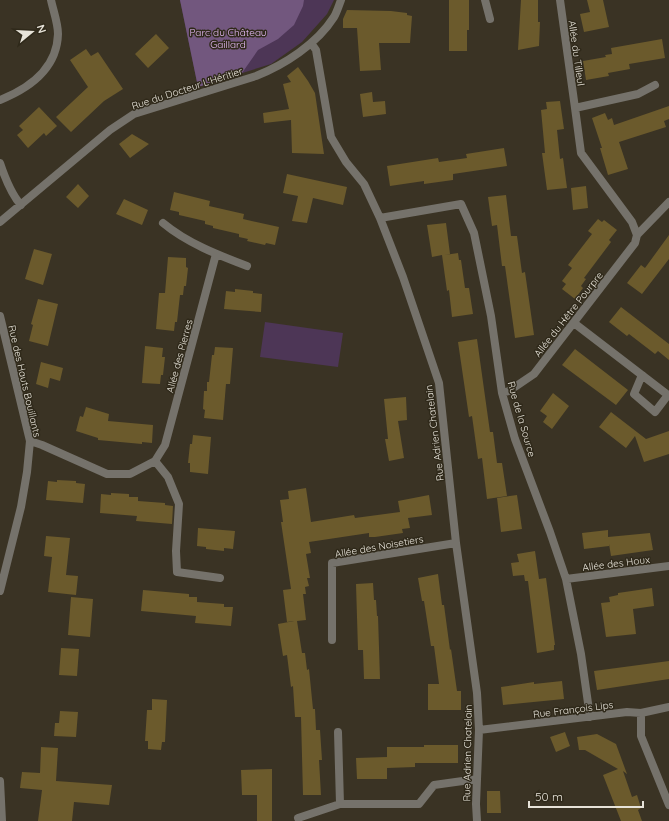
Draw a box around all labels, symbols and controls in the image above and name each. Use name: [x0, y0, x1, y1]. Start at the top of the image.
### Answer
north arrow: [12, 12, 52, 52]
street label: Allée du Tilleul: [565, 20, 588, 87]
text: N: [34, 23, 49, 35]
park label: Parc du Château Gaillard: [189, 26, 267, 51]
street label: Rue du Docteur L'Héritier: [130, 64, 245, 113]
street label: Allée du Hêtre Pourpre: [531, 269, 606, 360]
street label: Allée des Pierres: [163, 318, 196, 394]
street label: Rue des Hauts Bouillants: [5, 324, 44, 439]
street label: Rue de la Source: [505, 380, 539, 459]
street label: Rue Adrien Chatelain: [422, 384, 447, 482]
street label: Allée des Noisetiers: [334, 532, 425, 561]
street label: Allée des Houx: [582, 553, 651, 574]
street label: Rue François Lips: [532, 698, 614, 721]
street label: Rue Adrien Chatelain: [460, 704, 475, 802]
scale bar: [529, 783, 643, 809]
text: 50 m: [535, 789, 563, 804]

